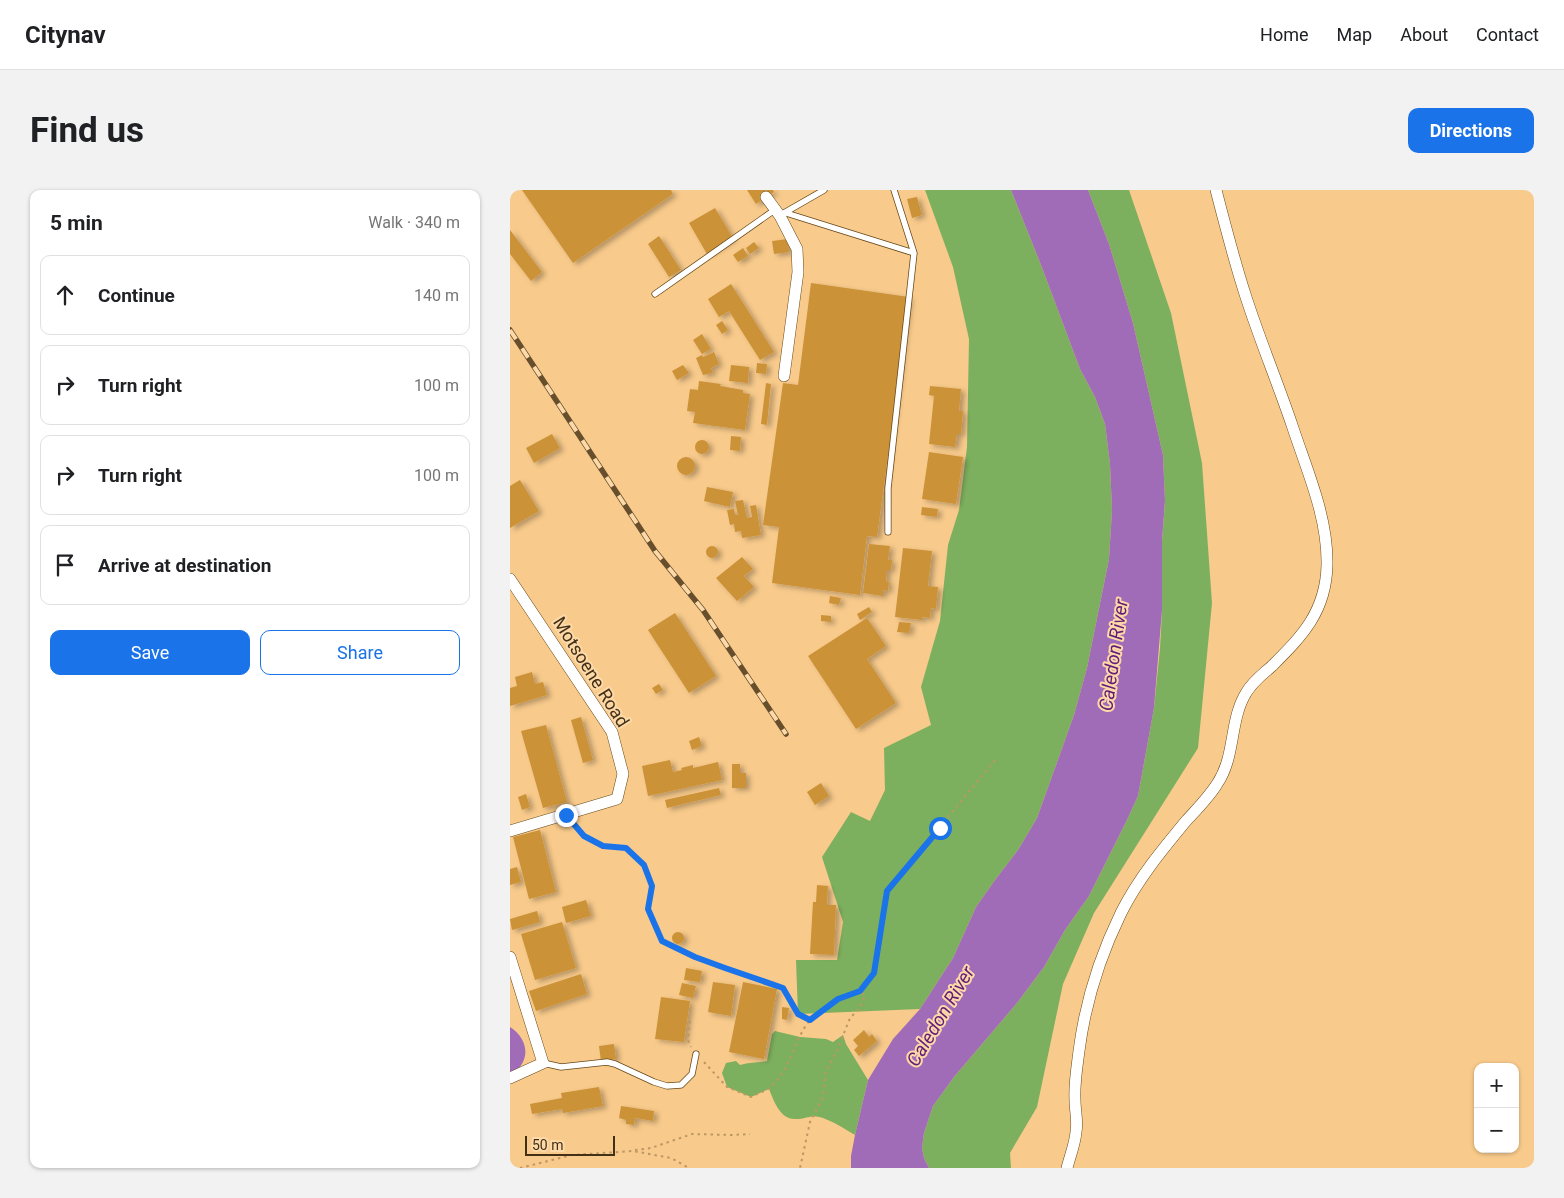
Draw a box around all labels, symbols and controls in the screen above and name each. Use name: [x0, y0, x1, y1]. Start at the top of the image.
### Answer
text: Citynav: [25, 21, 106, 49]
text: Home: [1260, 24, 1309, 45]
text: Map: [1337, 24, 1372, 45]
text: About: [1400, 24, 1448, 45]
text: Contact: [1476, 24, 1539, 45]
button: Directions: [1408, 108, 1534, 153]
text: Find us: [30, 110, 144, 151]
text: 5 min: [50, 211, 103, 235]
text: Walk · 340 m: [368, 213, 460, 232]
icon: ahead: [51, 281, 79, 309]
text: Continue: [98, 284, 175, 307]
text: 140 m: [414, 286, 459, 305]
icon: right: [51, 371, 79, 399]
text: Turn right: [98, 374, 182, 397]
text: 100 m: [414, 376, 459, 395]
icon: right: [51, 461, 79, 489]
text: Turn right: [98, 464, 182, 487]
text: 100 m: [414, 466, 459, 485]
icon: arrive: [51, 551, 79, 579]
text: Arrive at destination: [98, 554, 271, 577]
water label: Caledon River: [1094, 597, 1133, 712]
street label: Motsoene Road: [549, 613, 634, 731]
button: Save: [50, 630, 250, 675]
button: Share: [260, 630, 460, 675]
route end: [555, 804, 578, 827]
route start: [929, 817, 952, 840]
water label: Caledon River: [902, 961, 980, 1070]
map controls: [1474, 1063, 1519, 1153]
button: +: [1474, 1063, 1519, 1108]
button: −: [1474, 1108, 1519, 1153]
scale bar: [525, 1133, 615, 1156]
text: 50 m: [532, 1137, 564, 1153]

